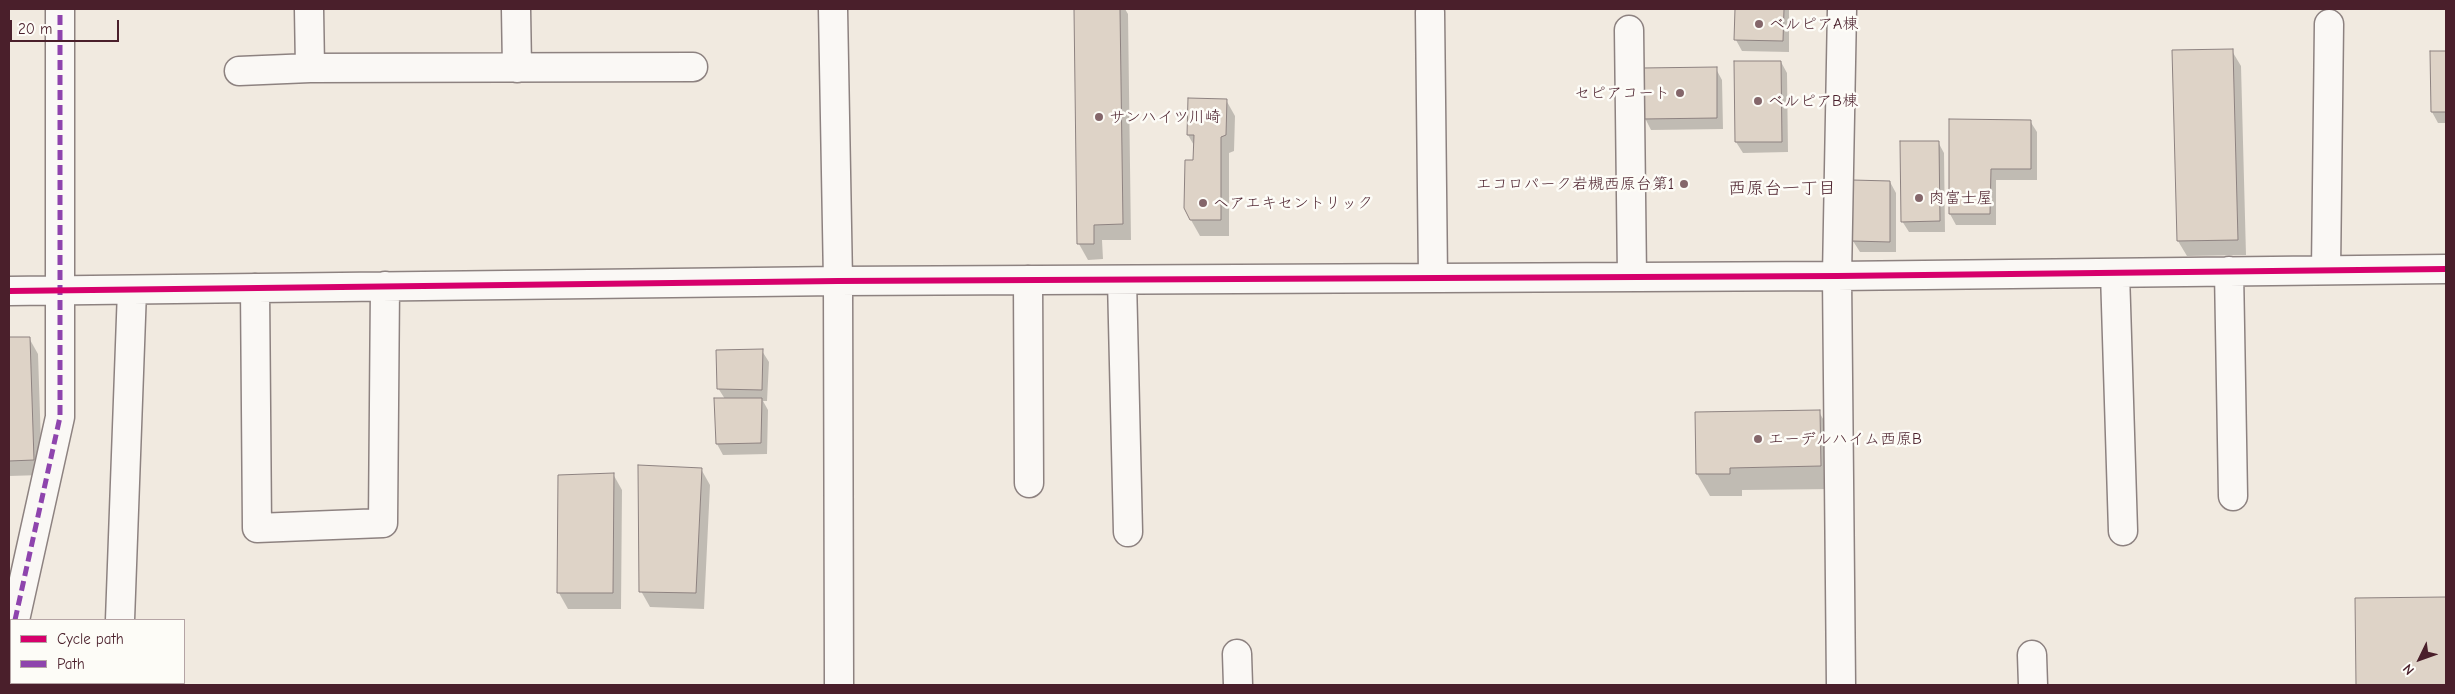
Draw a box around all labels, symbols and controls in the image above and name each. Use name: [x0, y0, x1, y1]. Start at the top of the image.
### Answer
scale bar: [12, 10, 121, 42]
place label: ベルピアA棟: [1769, 14, 1858, 34]
marker: ベルピアA棟: [1753, 18, 1765, 30]
text: 20 m: [18, 20, 52, 38]
place label: セピアコート: [1574, 83, 1670, 103]
marker: セピアコート: [1674, 87, 1686, 99]
place label: ベルピアB棟: [1768, 91, 1858, 111]
marker: ベルピアB棟: [1752, 95, 1764, 107]
place label: サンハイツ川崎: [1109, 107, 1221, 127]
marker: サンハイツ川崎: [1093, 111, 1105, 123]
place label: エコロパーク岩槻西原台第1: [1476, 174, 1674, 194]
marker: エコロパーク岩槻西原台第1: [1678, 178, 1690, 190]
district label: 西原台一丁目: [1728, 178, 1836, 200]
place label: 肉富士屋: [1929, 188, 1993, 208]
marker: 肉富士屋: [1913, 192, 1925, 204]
place label: ヘアエキセントリック: [1213, 193, 1373, 213]
marker: ヘアエキセントリック: [1197, 197, 1209, 209]
place label: エーデルハイム西原B: [1768, 429, 1922, 449]
marker: エーデルハイム西原B: [1752, 433, 1764, 445]
legend: [10, 619, 185, 684]
text: Cycle path: [57, 630, 124, 648]
north arrow: [2395, 634, 2445, 684]
text: Path: [57, 655, 85, 673]
text: N: [2399, 660, 2418, 678]

